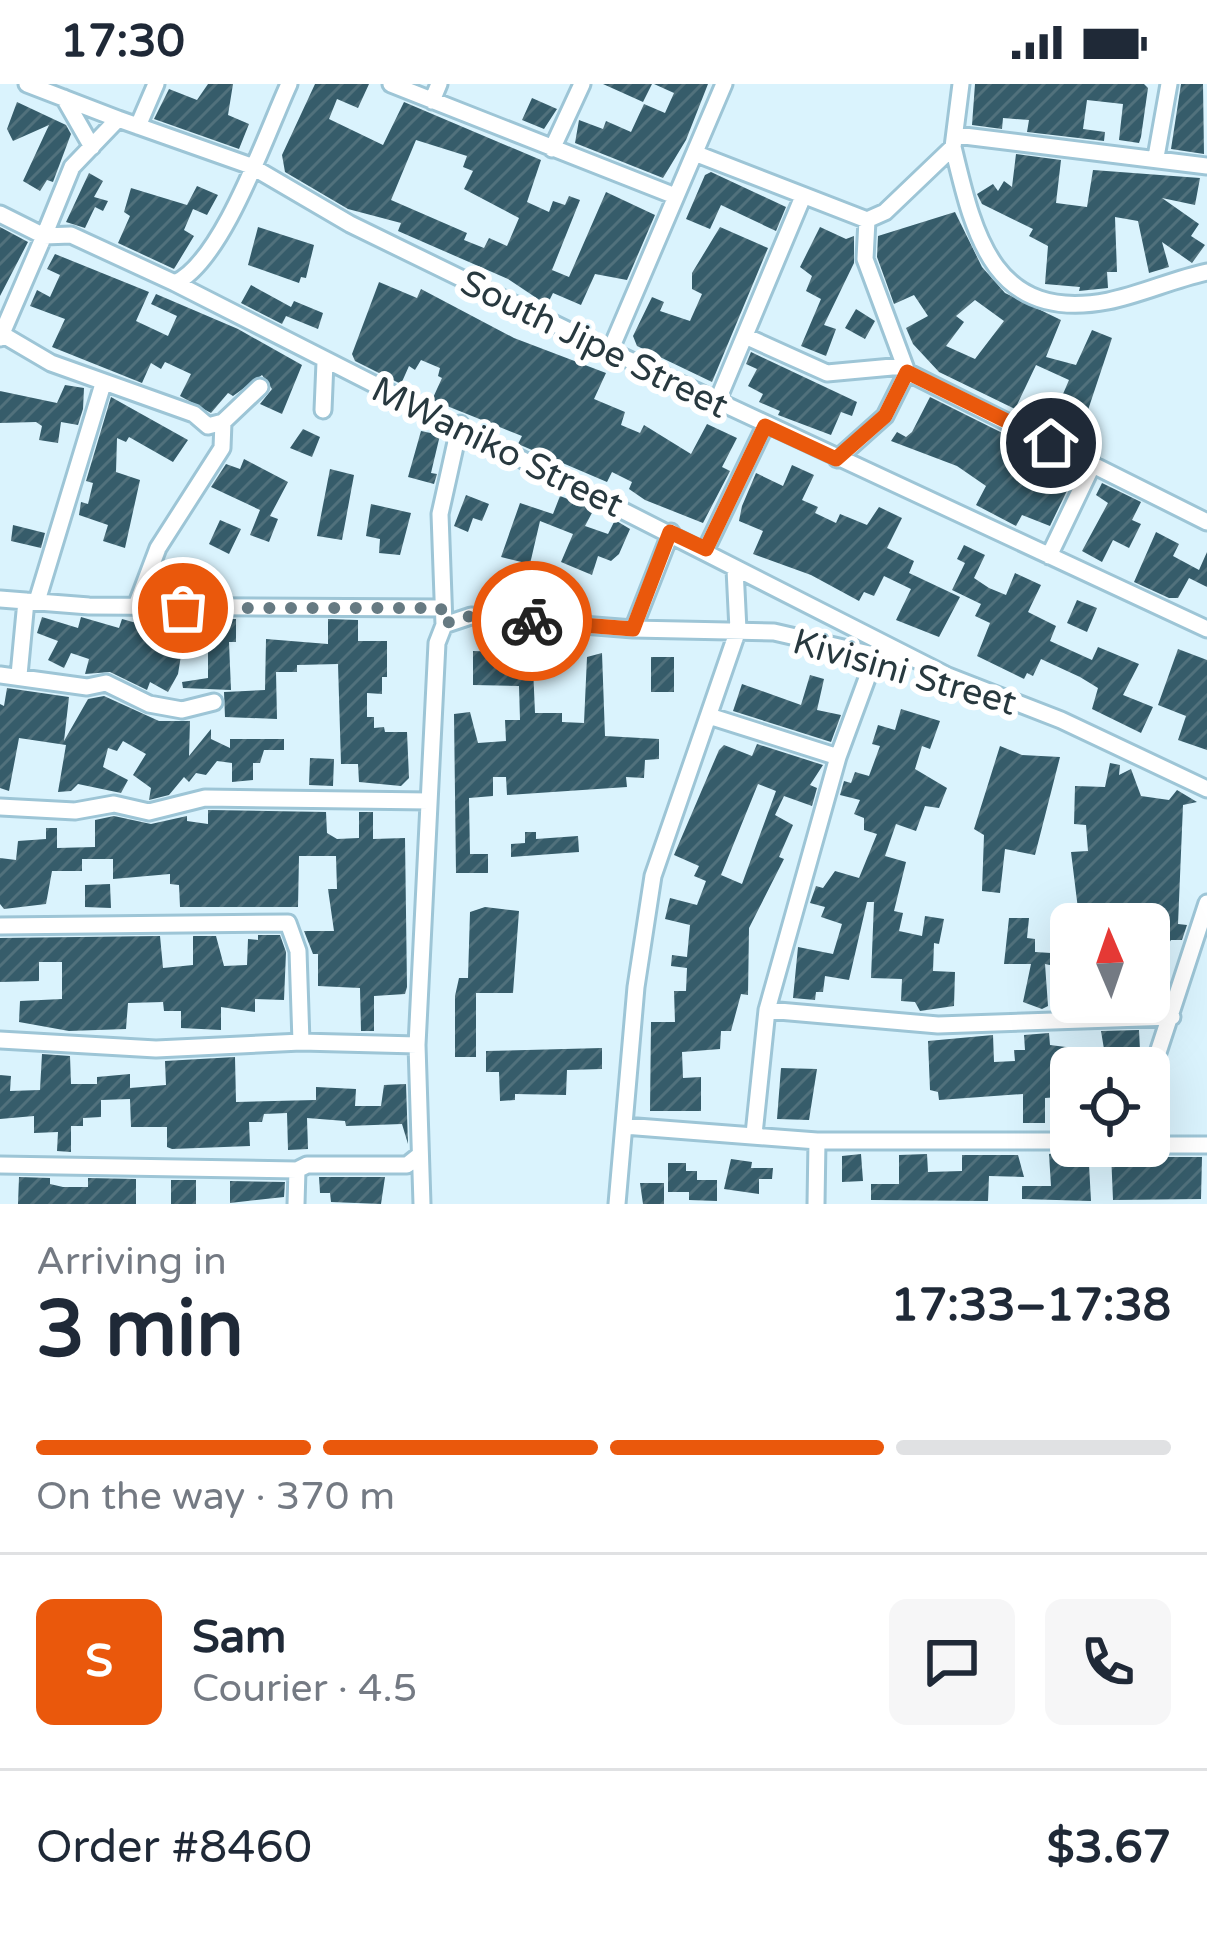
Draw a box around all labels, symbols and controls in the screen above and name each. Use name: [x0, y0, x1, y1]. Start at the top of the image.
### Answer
text: 17:30: [60, 15, 185, 69]
street label: South Jipe Street: [454, 261, 735, 428]
street label: MWaniko Street: [365, 368, 630, 527]
pin: [1000, 392, 1102, 494]
icon: home: [1018, 410, 1084, 476]
pin: [132, 557, 234, 659]
courier: [472, 561, 592, 681]
icon: bag: [150, 575, 216, 641]
icon: bike: [499, 588, 565, 654]
street label: Kivisini Street: [788, 620, 1021, 725]
north arrow: [1050, 903, 1170, 1023]
map controls: [1050, 903, 1170, 1167]
button: locate: [1050, 1047, 1170, 1167]
text: Arriving in: [36, 1238, 227, 1285]
text: 17:33–17:38: [891, 1279, 1171, 1333]
text: 3 min: [36, 1283, 244, 1377]
text: On the way · 370 m: [36, 1473, 395, 1520]
button: chat: [889, 1599, 1015, 1725]
button: phone: [1045, 1599, 1171, 1725]
text: Sam: [192, 1611, 286, 1665]
text: S: [85, 1635, 113, 1689]
text: Courier · 4.5: [192, 1665, 417, 1712]
text: Order #8460: [36, 1821, 312, 1875]
text: $3.67: [1047, 1821, 1171, 1875]

